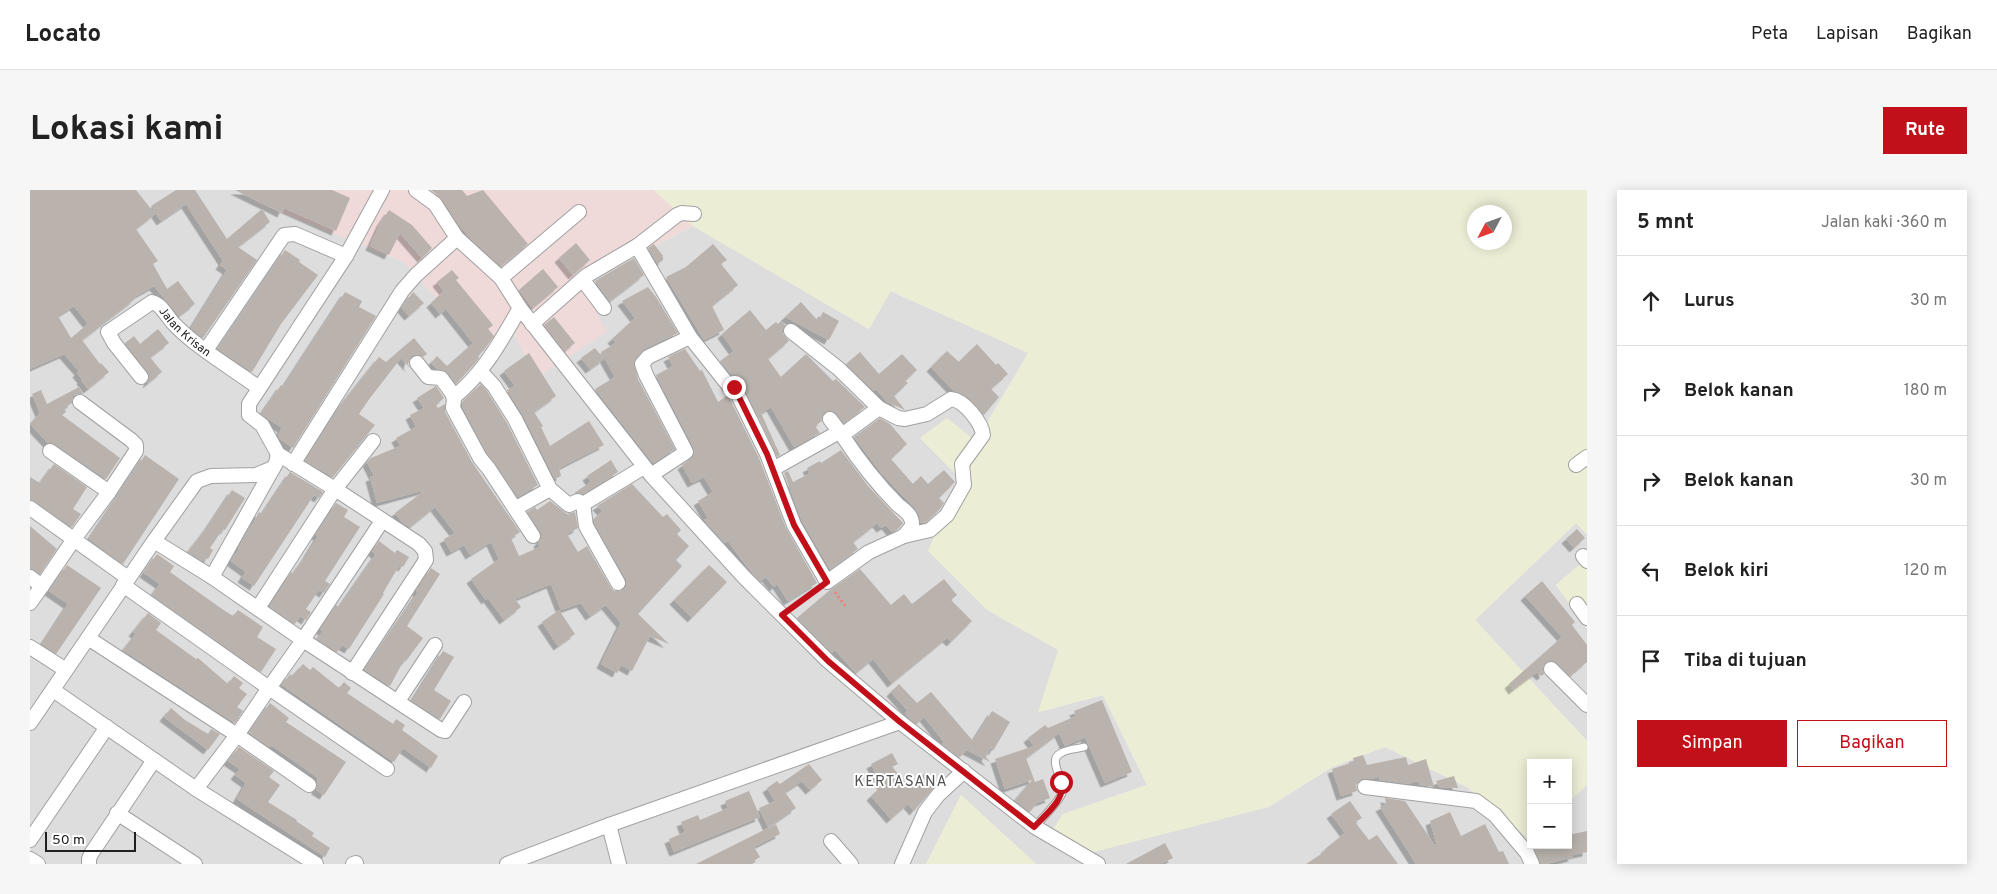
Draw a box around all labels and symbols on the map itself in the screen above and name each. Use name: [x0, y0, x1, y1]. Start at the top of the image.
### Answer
north arrow: [1467, 205, 1512, 250]
street label: Jalan Krisan: [155, 304, 214, 361]
route end: [723, 376, 746, 399]
route start: [1050, 771, 1073, 794]
district label: KERTASANA: [854, 773, 948, 792]
scale bar: [45, 829, 136, 852]

